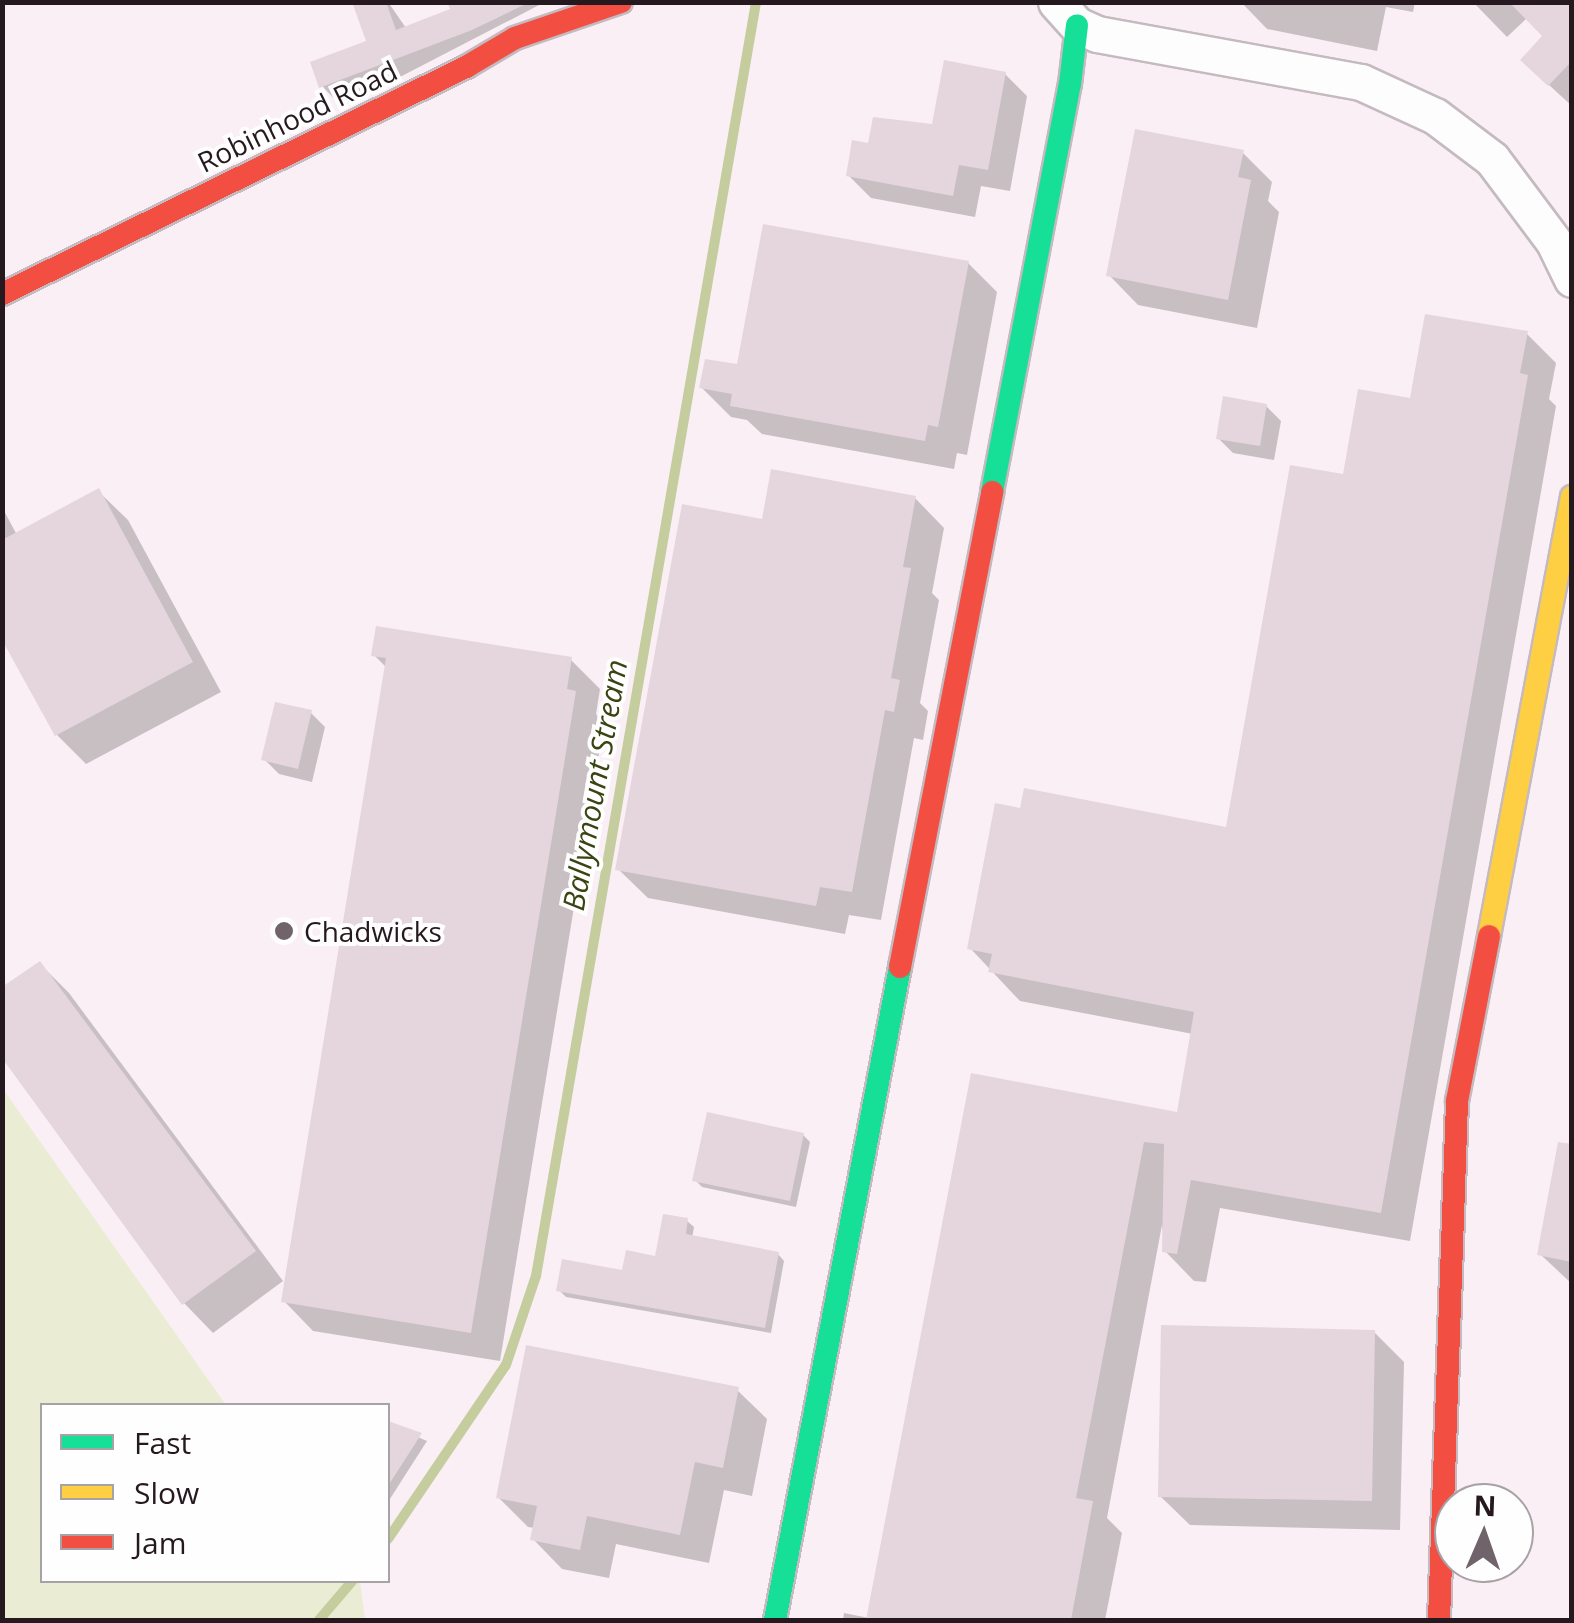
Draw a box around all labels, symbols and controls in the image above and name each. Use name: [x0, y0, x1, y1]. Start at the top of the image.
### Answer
street label: Robinhood Road: [192, 53, 402, 179]
water label: Ballymount Stream: [555, 657, 635, 913]
place label: Chadwicks: [304, 914, 442, 948]
marker: Chadwicks: [273, 920, 295, 942]
legend: [40, 1403, 390, 1583]
text: Fast: [134, 1422, 191, 1463]
text: Slow: [134, 1472, 199, 1513]
north arrow: [1434, 1483, 1534, 1583]
text: N: [1473, 1486, 1497, 1524]
text: Jam: [134, 1522, 187, 1563]

